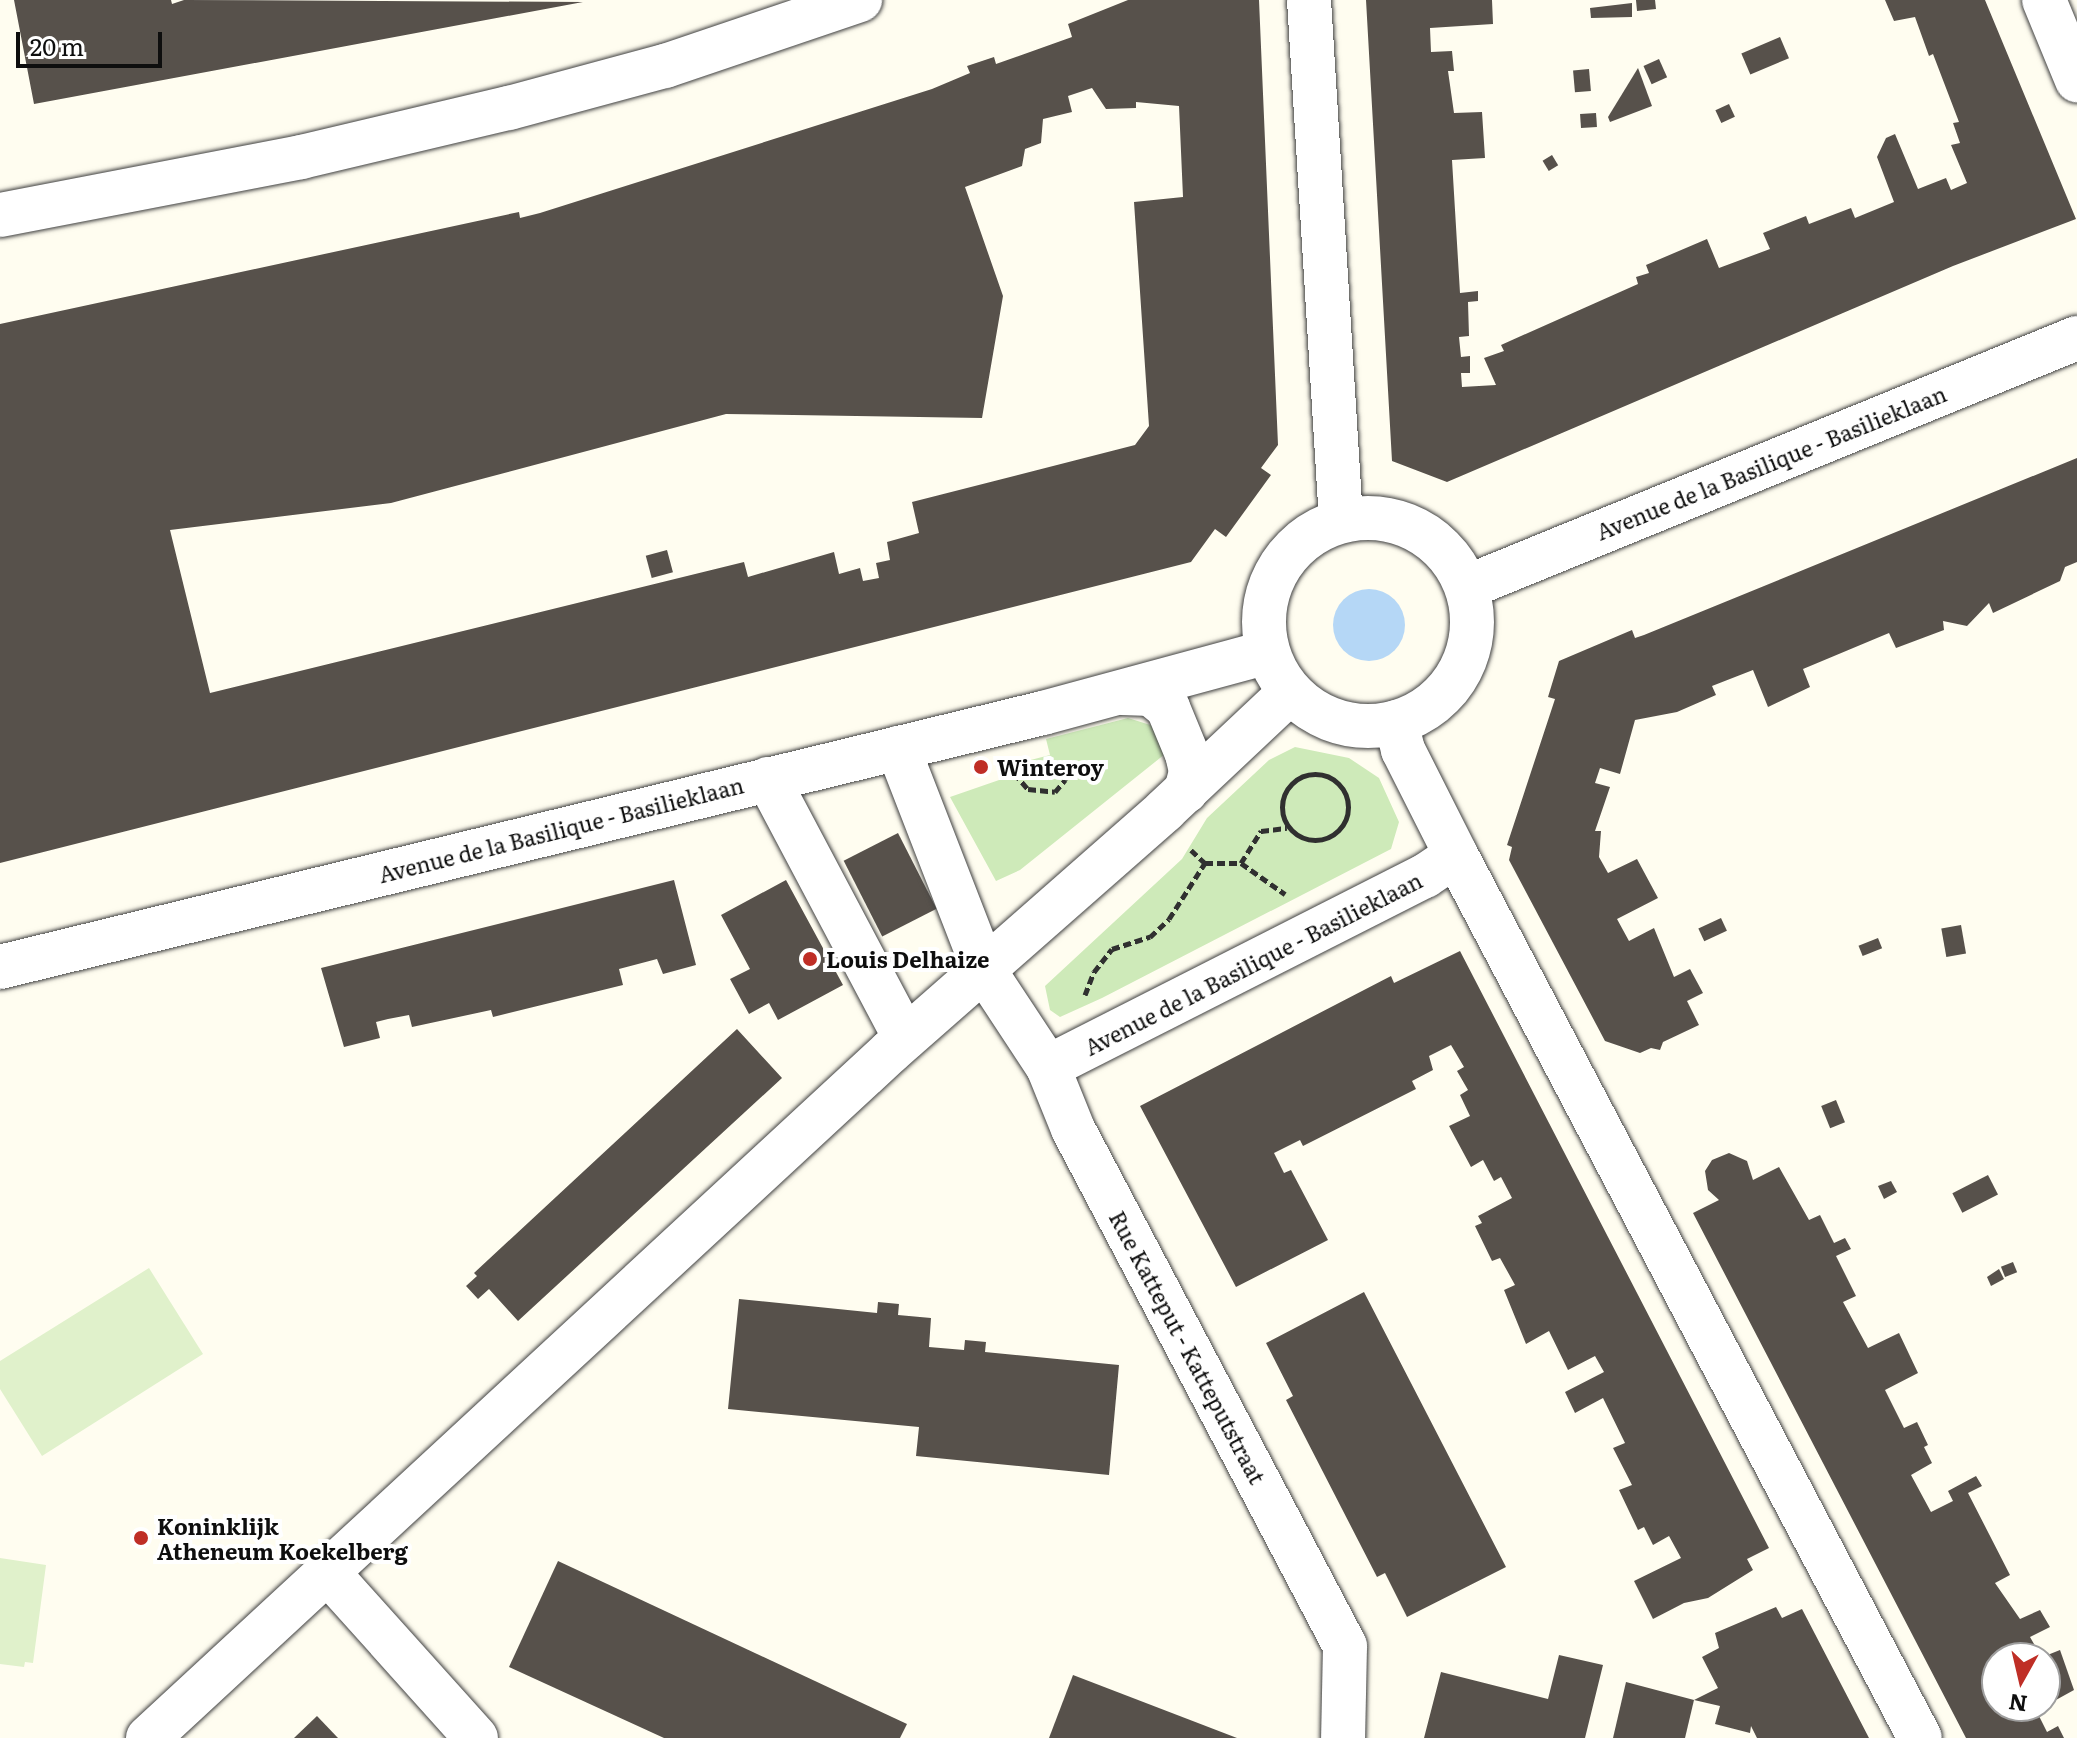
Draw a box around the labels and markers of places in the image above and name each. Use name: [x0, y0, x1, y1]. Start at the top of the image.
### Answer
place label: Winteroy: [997, 754, 1104, 780]
marker: Winteroy: [972, 758, 990, 776]
place label: Louis Delhaize: [826, 946, 989, 972]
marker: Louis Delhaize: [801, 950, 819, 968]
place label: Koninklijk Atheneum Koekelberg: [157, 1512, 408, 1564]
marker: Koninklijk Atheneum Koekelberg: [132, 1529, 150, 1547]

